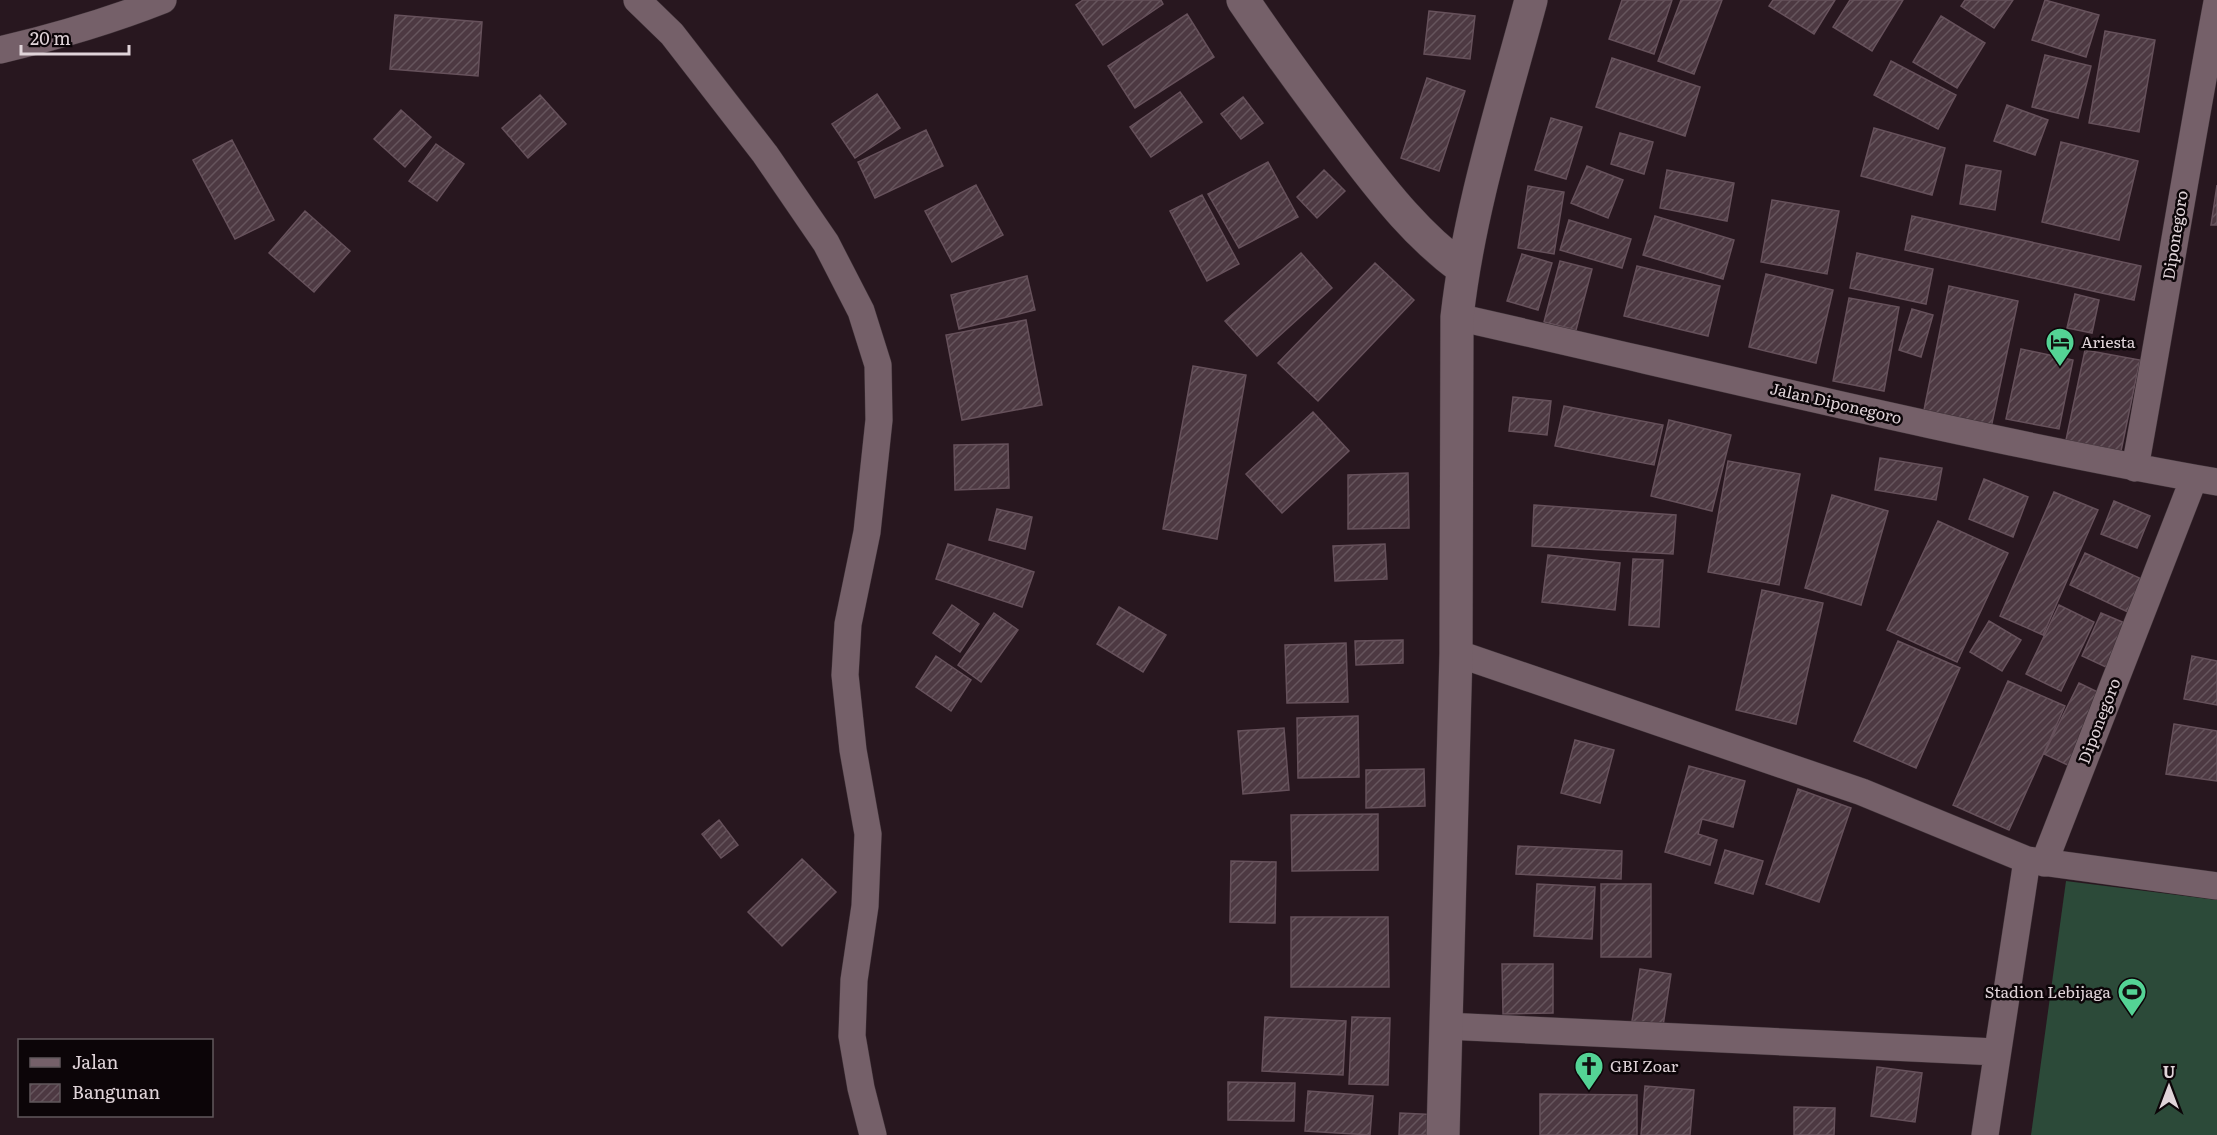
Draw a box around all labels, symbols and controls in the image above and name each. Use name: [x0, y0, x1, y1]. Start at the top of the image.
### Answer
scale bar: [21, 18, 129, 56]
text: 20 m: [30, 24, 71, 51]
street label: Diponegoro: [2155, 188, 2193, 281]
hotel icon: Ariesta: [2044, 326, 2076, 368]
place label: Ariesta: [2081, 329, 2136, 353]
street label: Jalan Diponegoro: [1768, 375, 1904, 429]
street label: Diponegoro: [2071, 674, 2125, 767]
sports icon: Stadion Lebijaga: [2116, 976, 2148, 1018]
place label: Stadion Lebijaga: [1985, 979, 2111, 1003]
legend: [18, 1039, 213, 1117]
text: Jalan: [72, 1048, 119, 1075]
church icon: GBI Zoar: [1573, 1050, 1605, 1092]
place label: GBI Zoar: [1610, 1053, 1679, 1077]
north arrow: [2139, 1057, 2199, 1117]
text: U: [2163, 1059, 2176, 1083]
text: Bangunan: [72, 1078, 160, 1105]

